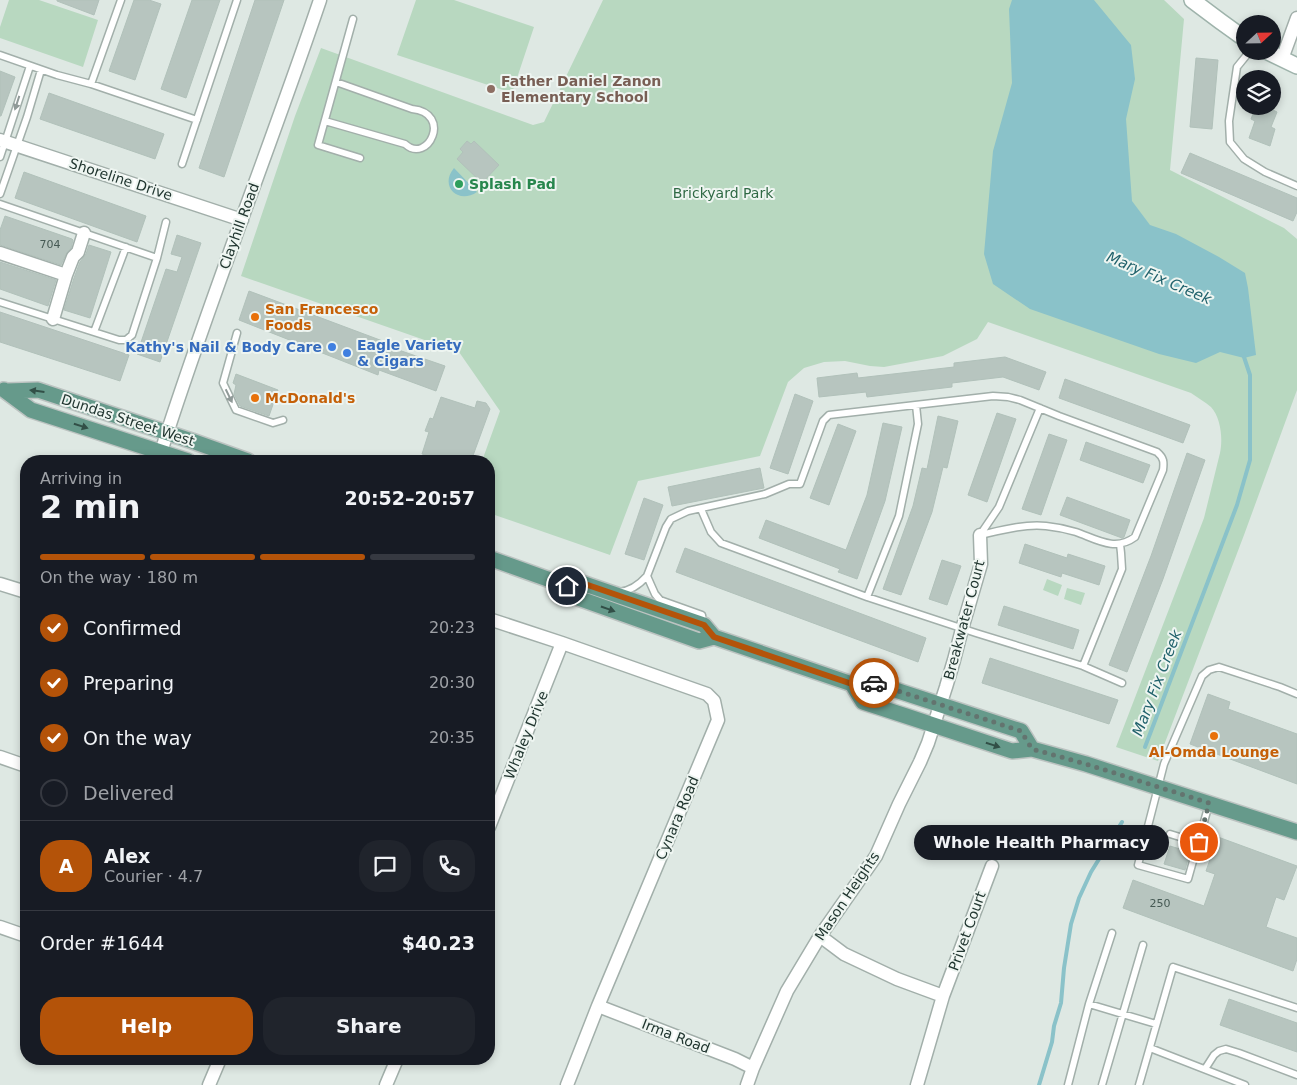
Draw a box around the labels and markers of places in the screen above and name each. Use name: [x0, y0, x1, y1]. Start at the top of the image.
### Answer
place label: Father Daniel Zanon Elementary School: [501, 73, 661, 105]
marker: Father Daniel Zanon Elementary School: [485, 83, 497, 95]
place label: Splash Pad: [469, 176, 556, 192]
marker: Splash Pad: [453, 178, 465, 190]
place label: San Francesco Foods: [265, 301, 379, 333]
marker: San Francesco Foods: [249, 311, 261, 323]
place label: Eagle Variety & Cigars: [357, 337, 462, 369]
place label: Kathy's Nail & Body Care: [125, 339, 322, 355]
marker: Kathy's Nail & Body Care: [326, 341, 338, 353]
marker: Eagle Variety & Cigars: [341, 347, 353, 359]
place label: McDonald's: [265, 390, 355, 406]
marker: McDonald's: [249, 392, 261, 404]
pin: [546, 565, 588, 607]
marker: Al-Omda Lounge: [1208, 730, 1220, 742]
place label: Al-Omda Lounge: [1149, 744, 1279, 760]
pin: [1178, 821, 1220, 863]
callout: Whole Health Pharmacy: [914, 824, 1169, 860]

